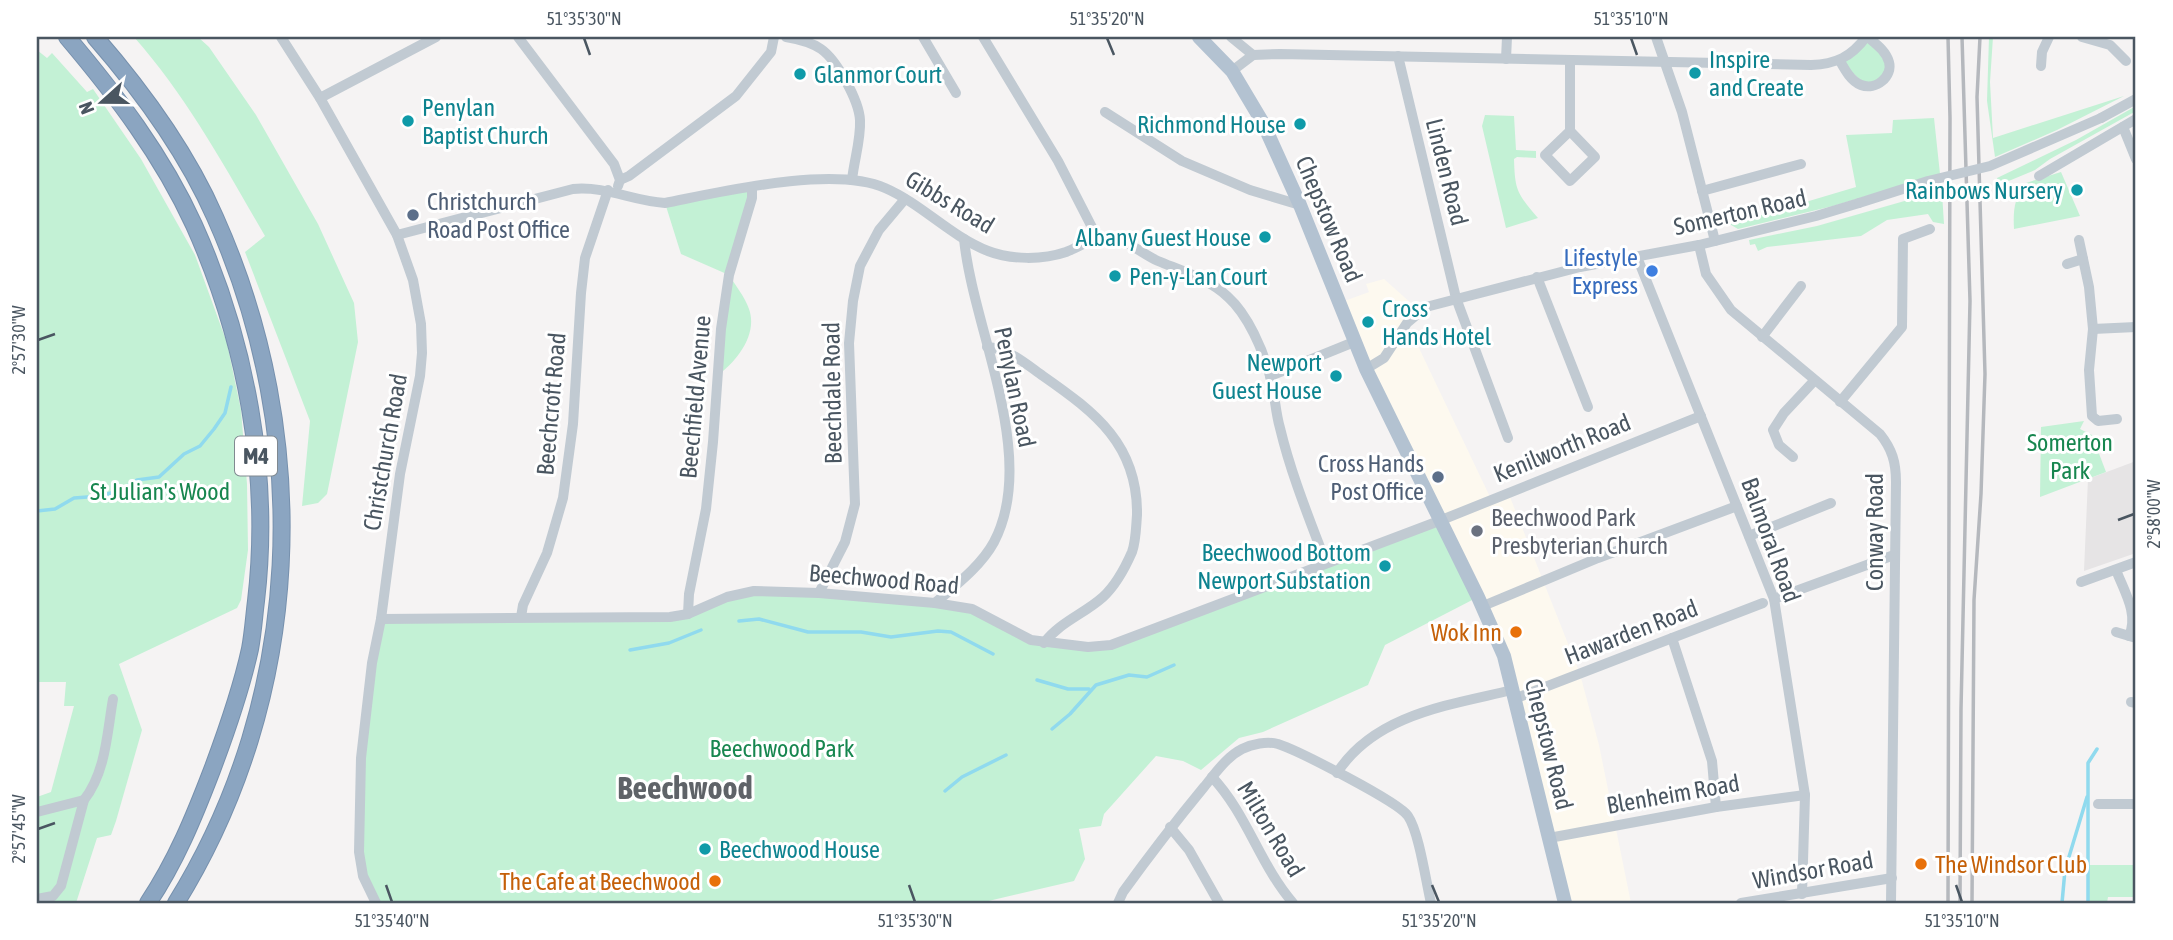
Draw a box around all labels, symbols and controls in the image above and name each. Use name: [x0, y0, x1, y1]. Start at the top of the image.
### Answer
text: 51°35'30"N: [546, 8, 622, 29]
text: 51°35'20"N: [1069, 8, 1145, 29]
text: 51°35'10"N: [1593, 8, 1669, 29]
place label: Inspire and Create: [1709, 46, 1804, 101]
place label: Glanmor Court: [814, 61, 942, 88]
marker: Inspire and Create: [1687, 65, 1703, 81]
north arrow: [66, 66, 136, 136]
marker: Glanmor Court: [792, 66, 808, 82]
place label: Penylan Baptist Church: [422, 94, 549, 149]
text: N: [74, 99, 98, 117]
place label: Richmond House: [1137, 111, 1286, 138]
marker: Penylan Baptist Church: [400, 113, 416, 129]
marker: Richmond House: [1292, 116, 1308, 132]
street label: Linden Road: [1421, 116, 1473, 228]
street label: Chepstow Road: [1290, 152, 1368, 286]
street label: Gibbs Road: [901, 165, 999, 239]
place label: Rainbows Nursery: [1905, 177, 2063, 204]
marker: Rainbows Nursery: [2069, 182, 2085, 198]
street label: Somerton Road: [1671, 184, 1809, 240]
place label: Christchurch Road Post Office: [427, 188, 570, 243]
marker: Christchurch Road Post Office: [405, 207, 421, 223]
place label: Albany Guest House: [1075, 224, 1251, 251]
marker: Albany Guest House: [1257, 229, 1273, 245]
place label: Lifestyle Express: [1563, 244, 1638, 299]
place label: Pen-y-Lan Court: [1129, 263, 1268, 290]
marker: Lifestyle Express: [1644, 263, 1660, 279]
marker: Pen-y-Lan Court: [1107, 268, 1123, 284]
place label: Cross Hands Hotel: [1382, 295, 1492, 350]
text: 2°57'30"W: [8, 305, 29, 375]
street label: Beechfield Avenue: [674, 314, 716, 480]
marker: Cross Hands Hotel: [1360, 314, 1376, 330]
street label: Beechdale Road: [817, 322, 847, 464]
street label: Penylan Road: [989, 324, 1041, 450]
street label: Beechcroft Road: [531, 331, 571, 477]
place label: Newport Guest House: [1212, 349, 1322, 404]
marker: Newport Guest House: [1328, 368, 1344, 384]
street label: Christchurch Road: [358, 371, 412, 533]
street label: Kenilworth Road: [1490, 408, 1634, 488]
park label: Somerton Park: [2027, 429, 2113, 484]
road number: M4: [235, 436, 277, 476]
place label: Cross Hands Post Office: [1318, 450, 1424, 505]
marker: Cross Hands Post Office: [1430, 469, 1446, 485]
street label: Conway Road: [1861, 473, 1888, 591]
street label: Balmoral Road: [1736, 474, 1806, 606]
park label: St Julian's Wood: [90, 478, 230, 505]
text: 2°58'00"W: [2143, 479, 2164, 549]
place label: Beechwood Park Presbyterian Church: [1491, 504, 1668, 559]
marker: Beechwood Park Presbyterian Church: [1469, 523, 1485, 539]
place label: Beechwood Bottom Newport Substation: [1197, 539, 1371, 594]
marker: Beechwood Bottom Newport Substation: [1377, 558, 1393, 574]
street label: Beechwood Road: [808, 559, 960, 599]
street label: Hawarden Road: [1561, 594, 1701, 670]
place label: Wok Inn: [1431, 619, 1502, 646]
marker: Wok Inn: [1508, 624, 1524, 640]
street label: Chepstow Road: [1520, 676, 1578, 812]
park label: Beechwood Park: [710, 735, 855, 762]
district label: Beechwood: [617, 769, 753, 806]
street label: Blenheim Road: [1604, 769, 1742, 819]
street label: Milton Road: [1232, 776, 1310, 882]
text: 2°57'45"W: [8, 794, 29, 864]
place label: Beechwood House: [719, 836, 880, 863]
marker: Beechwood House: [697, 841, 713, 857]
street label: Windsor Road: [1751, 846, 1875, 894]
place label: The Windsor Club: [1935, 851, 2087, 878]
marker: The Windsor Club: [1913, 856, 1929, 872]
place label: The Cafe at Beechwood: [500, 868, 701, 895]
marker: The Cafe at Beechwood: [707, 873, 723, 889]
text: 51°35'40"N: [354, 910, 430, 931]
text: 51°35'30"N: [877, 910, 953, 931]
text: 51°35'20"N: [1401, 910, 1477, 931]
text: 51°35'10"N: [1924, 910, 2000, 931]

